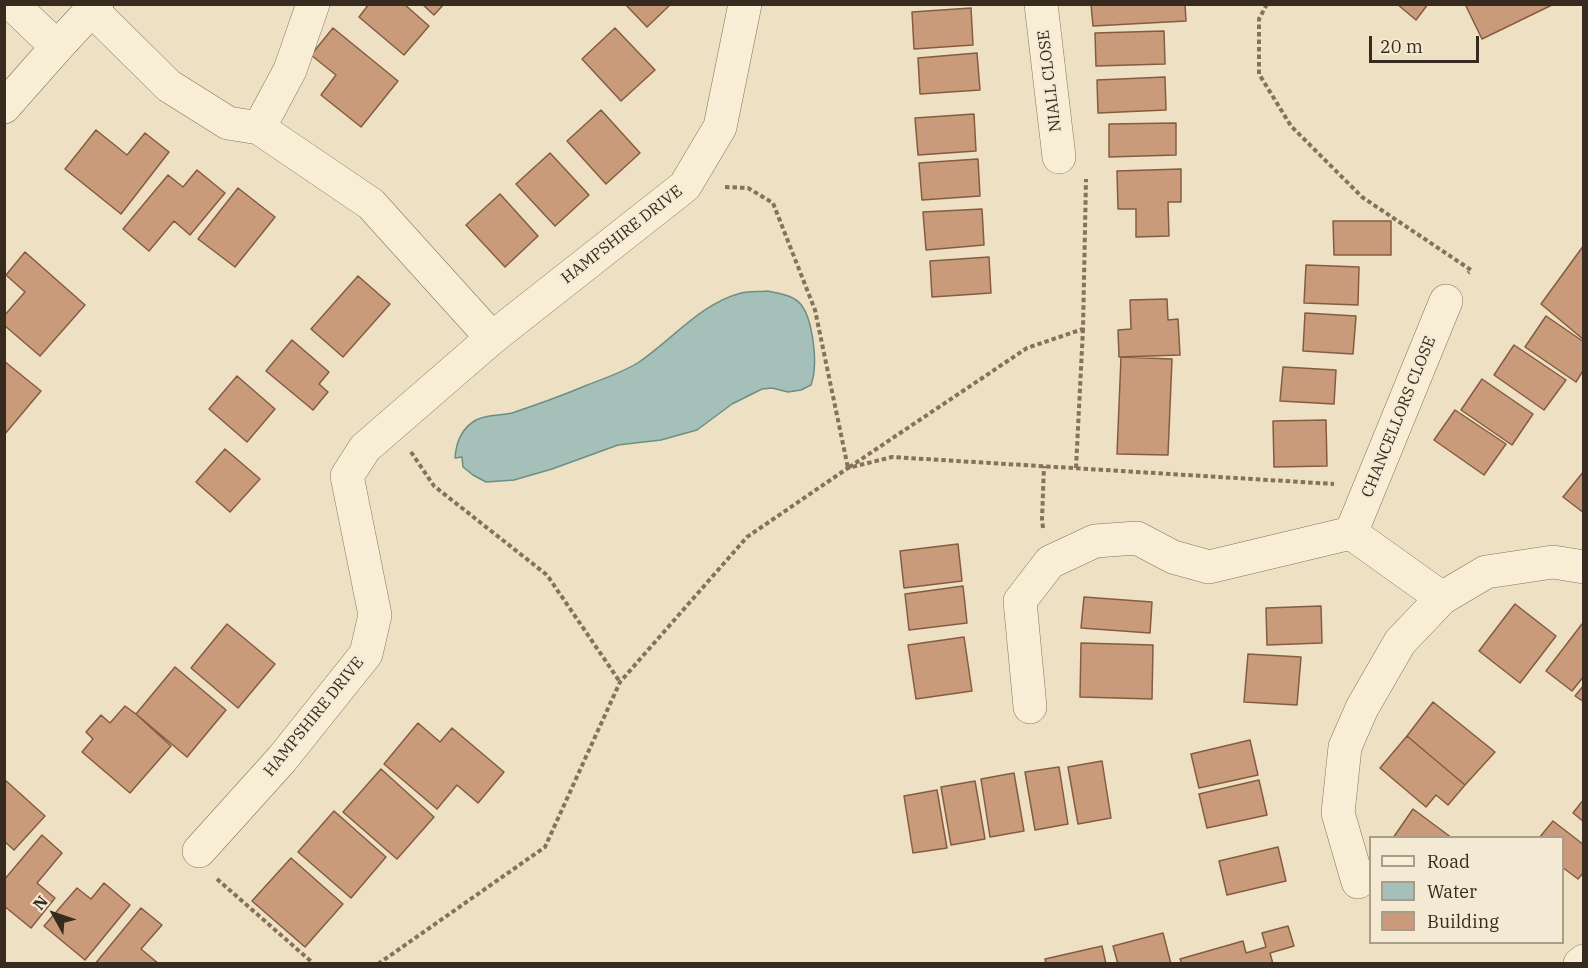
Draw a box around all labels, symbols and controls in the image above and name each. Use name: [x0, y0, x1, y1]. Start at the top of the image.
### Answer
scale bar: [1372, 24, 1482, 62]
street label: NIALL CLOSE: [1034, 29, 1066, 133]
text: 20 m: [1380, 35, 1423, 58]
street label: HAMPSHIRE DRIVE: [558, 182, 686, 288]
street label: CHANCELLORS CLOSE: [1358, 334, 1440, 500]
street label: HAMPSHIRE DRIVE: [260, 653, 368, 781]
legend: [1369, 836, 1564, 944]
text: Road: [1427, 850, 1470, 873]
text: Water: [1427, 880, 1477, 903]
north arrow: [24, 884, 84, 944]
text: N: [28, 891, 52, 914]
text: Building: [1427, 910, 1499, 933]

